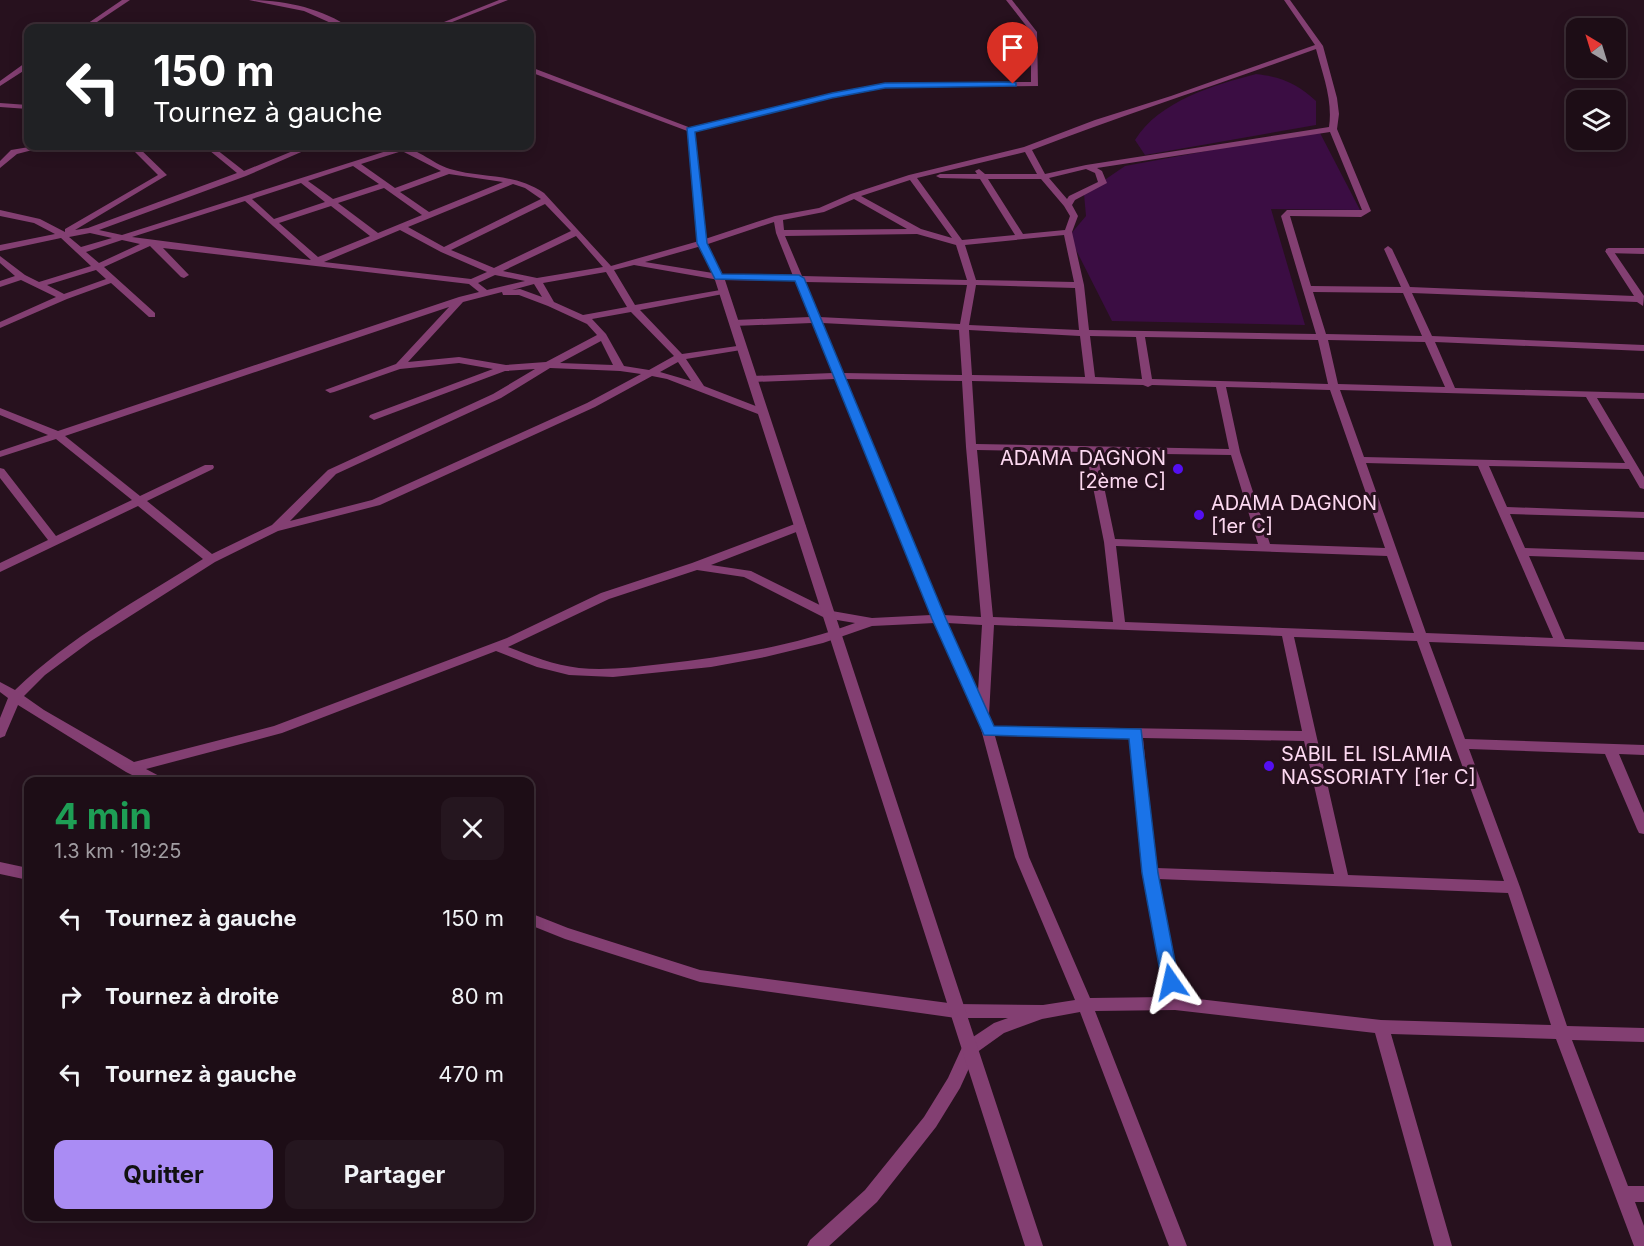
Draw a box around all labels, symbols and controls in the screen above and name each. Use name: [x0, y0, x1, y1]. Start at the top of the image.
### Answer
north arrow: [1566, 18, 1626, 78]
map controls: [1566, 18, 1626, 150]
pin: [987, 22, 1038, 84]
icon: arrive: [996, 31, 1029, 64]
text: 150 m: [153, 45, 275, 96]
icon: left: [54, 48, 132, 126]
button: layers: [1566, 90, 1626, 150]
text: Tournez à gauche: [153, 96, 382, 129]
place label: ADAMA DAGNON [2ème C]: [1000, 446, 1166, 493]
marker: ADAMA DAGNON [2ème C]: [1171, 462, 1185, 476]
place label: ADAMA DAGNON [1er C]: [1211, 491, 1377, 538]
marker: ADAMA DAGNON [1er C]: [1192, 508, 1206, 522]
place label: SABIL EL ISLAMIA NASSORIATY [1er C]: [1281, 742, 1476, 789]
marker: SABIL EL ISLAMIA NASSORIATY [1er C]: [1262, 759, 1276, 773]
text: 4 min: [54, 794, 152, 838]
button: close: [441, 797, 504, 860]
text: 1.3 km · 19:25: [54, 839, 182, 863]
icon: left: [54, 902, 87, 935]
text: Tournez à gauche: [105, 905, 297, 931]
text: 150 m: [442, 905, 504, 931]
position arrow: [1139, 950, 1203, 1014]
icon: right: [54, 980, 87, 1013]
text: Tournez à droite: [105, 983, 279, 1009]
text: 80 m: [451, 983, 504, 1009]
icon: left: [54, 1058, 87, 1091]
text: Tournez à gauche: [105, 1061, 297, 1087]
text: 470 m: [438, 1061, 504, 1087]
button: Quitter: [54, 1140, 273, 1209]
button: Partager: [285, 1140, 504, 1209]

